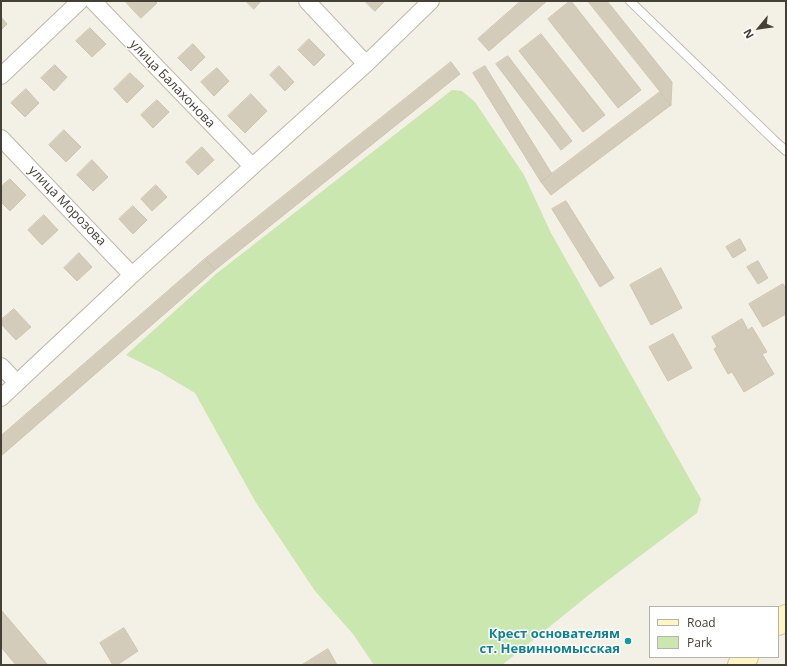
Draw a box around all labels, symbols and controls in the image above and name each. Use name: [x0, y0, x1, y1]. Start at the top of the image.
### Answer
north arrow: [739, 8, 779, 48]
text: N: [739, 27, 757, 42]
street label: улица Балахонова: [126, 37, 218, 131]
street label: улица Морозова: [25, 163, 109, 249]
legend: [649, 606, 779, 658]
text: Road: [687, 614, 716, 631]
place label: Крест основателям ст. Невинномысская: [480, 626, 620, 657]
text: Park: [687, 634, 712, 651]
marker: Крест основателям ст. Невинномысская: [623, 636, 633, 646]

